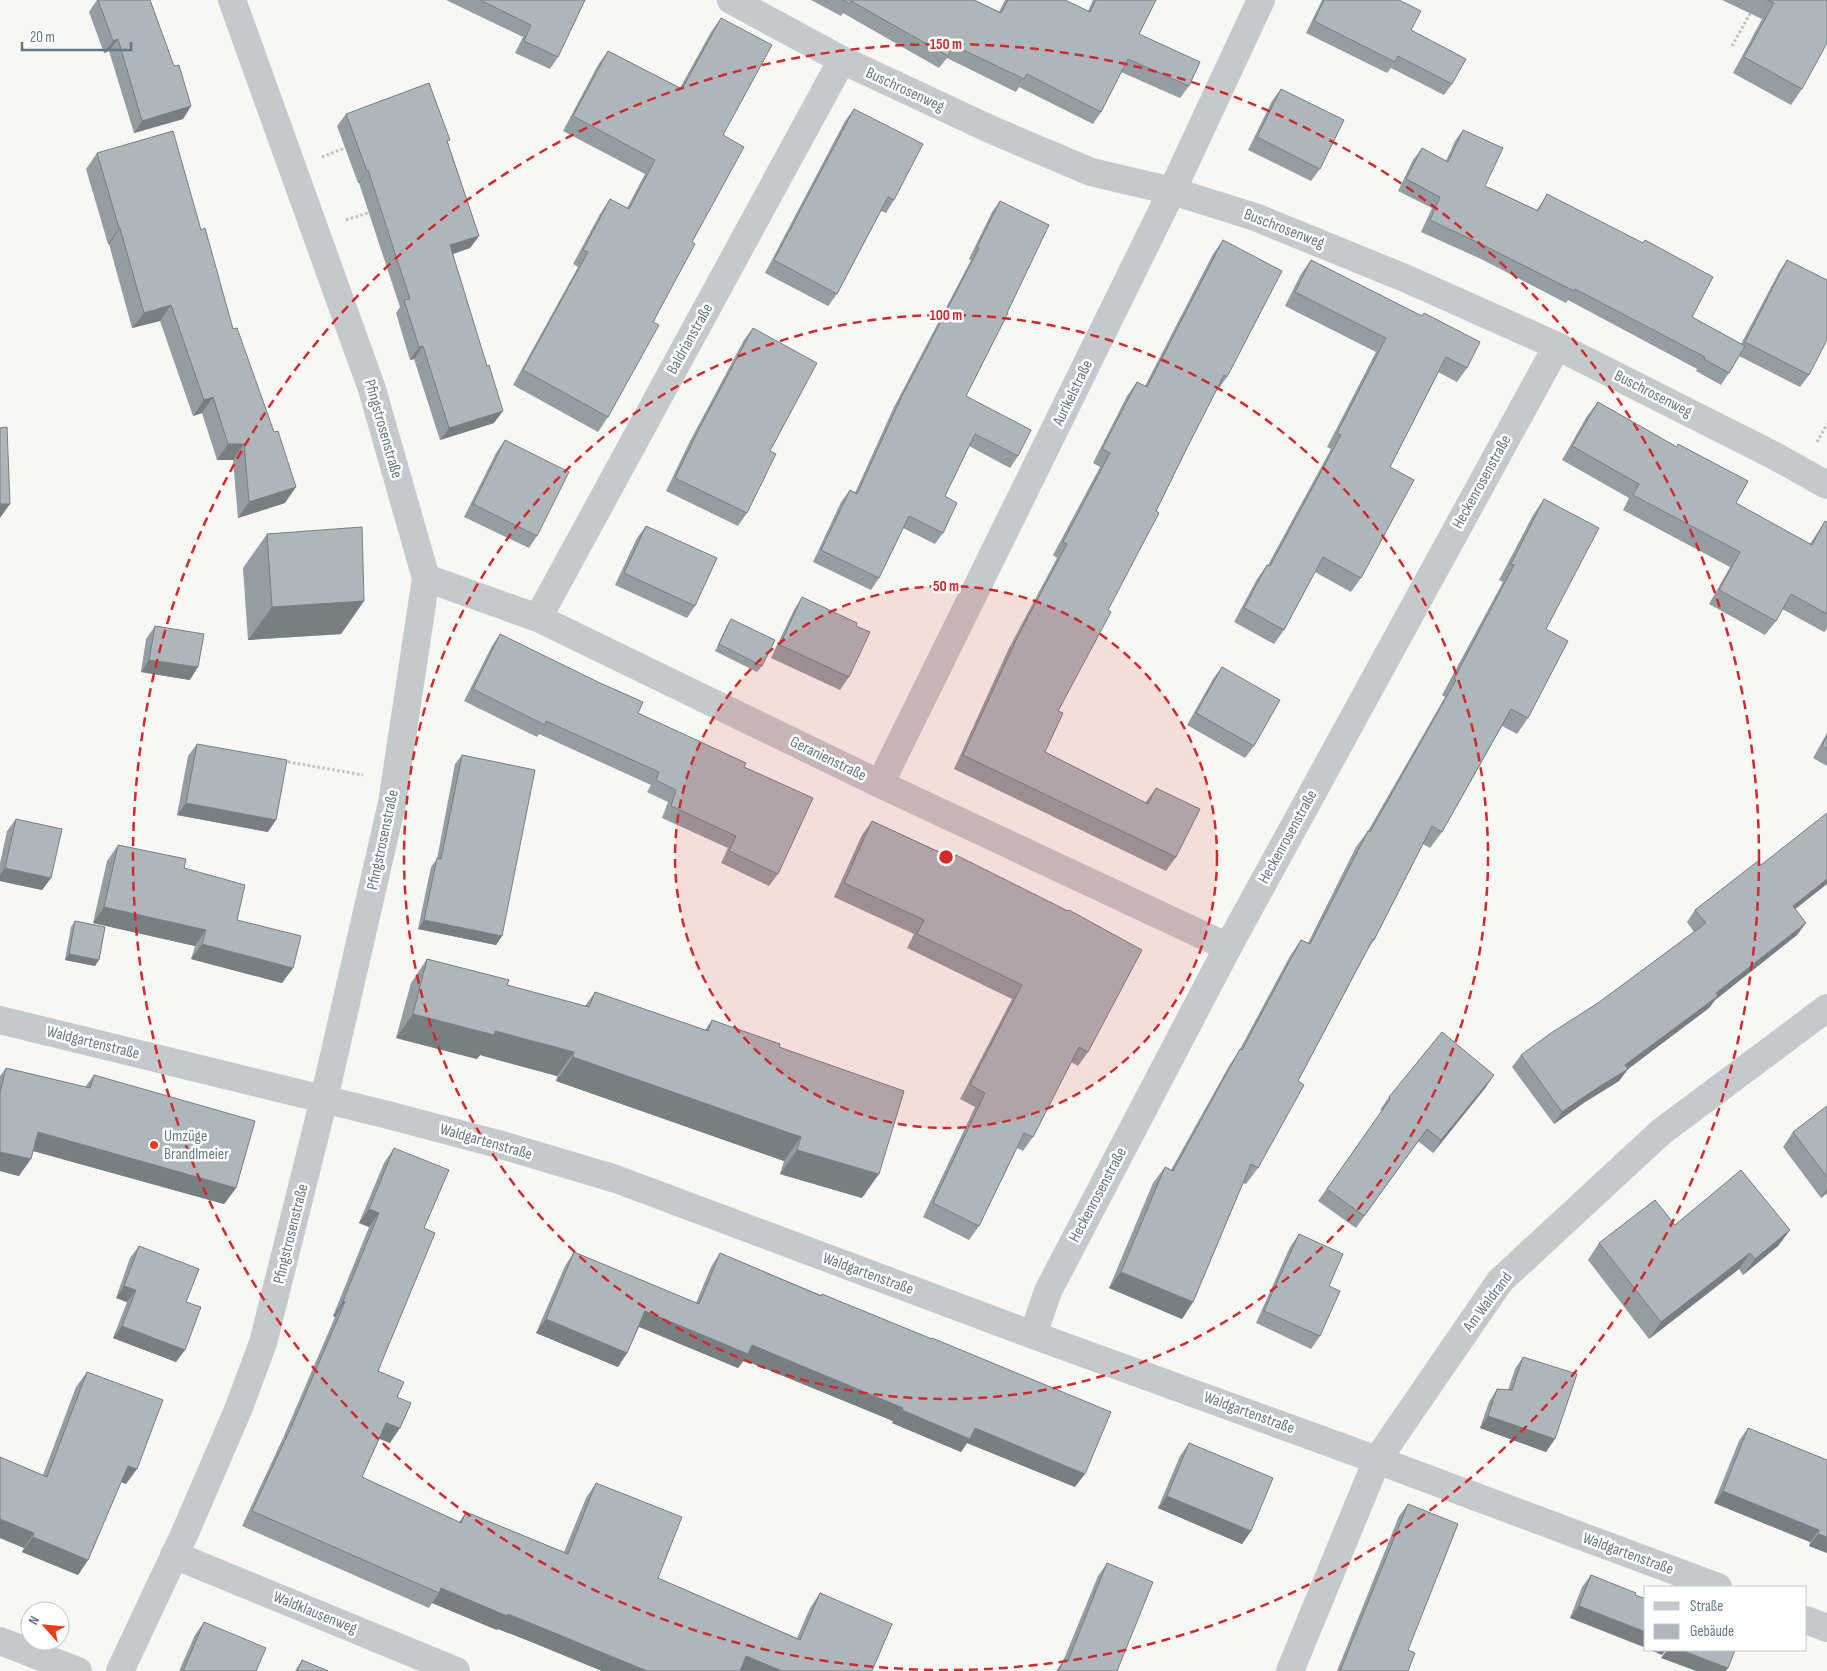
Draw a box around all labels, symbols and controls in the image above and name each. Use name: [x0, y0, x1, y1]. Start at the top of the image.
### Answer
scale bar: [22, 20, 131, 52]
text: 20 m: [30, 28, 55, 47]
text: 150 m: [930, 35, 962, 54]
street label: Buschrosenweg: [863, 64, 947, 116]
street label: Buschrosenweg: [1241, 205, 1327, 253]
street label: Baldrianstraße: [663, 300, 717, 378]
text: 100 m: [930, 306, 962, 325]
street label: Aurikelstraße: [1049, 357, 1097, 430]
street label: Buschrosenweg: [1611, 366, 1695, 422]
street label: Pfingstrosenstraße: [360, 377, 406, 481]
street label: Heckenrosenstraße: [1448, 432, 1516, 532]
text: 50 m: [933, 577, 959, 596]
street label: Geranienstraße: [787, 732, 869, 786]
street label: Heckenrosenstraße: [1254, 787, 1322, 887]
street label: Pfingstrosenstraße: [363, 788, 403, 892]
centre of rings: [937, 848, 955, 866]
street label: Waldgartenstraße: [45, 1022, 141, 1064]
street label: Waldgartenstraße: [438, 1120, 534, 1164]
place label: Umzüge Brandlmeier: [164, 1127, 229, 1164]
marker: Umzüge Brandlmeier: [148, 1139, 160, 1151]
street label: Heckenrosenstraße: [1065, 1144, 1131, 1246]
street label: Pfingstrosenstraße: [269, 1182, 313, 1286]
street label: Waldgartenstraße: [820, 1249, 916, 1299]
street label: Am Waldrand: [1459, 1268, 1517, 1336]
street label: Waldgartenstraße: [1201, 1388, 1297, 1438]
street label: Waldgartenstraße: [1580, 1529, 1676, 1579]
legend: [1644, 1586, 1807, 1651]
street label: Waldklausenweg: [270, 1588, 360, 1638]
text: Straße: [1690, 1597, 1723, 1616]
north arrow: [20, 1601, 70, 1651]
text: N: [25, 1613, 43, 1628]
text: Gebäude: [1690, 1622, 1734, 1641]

